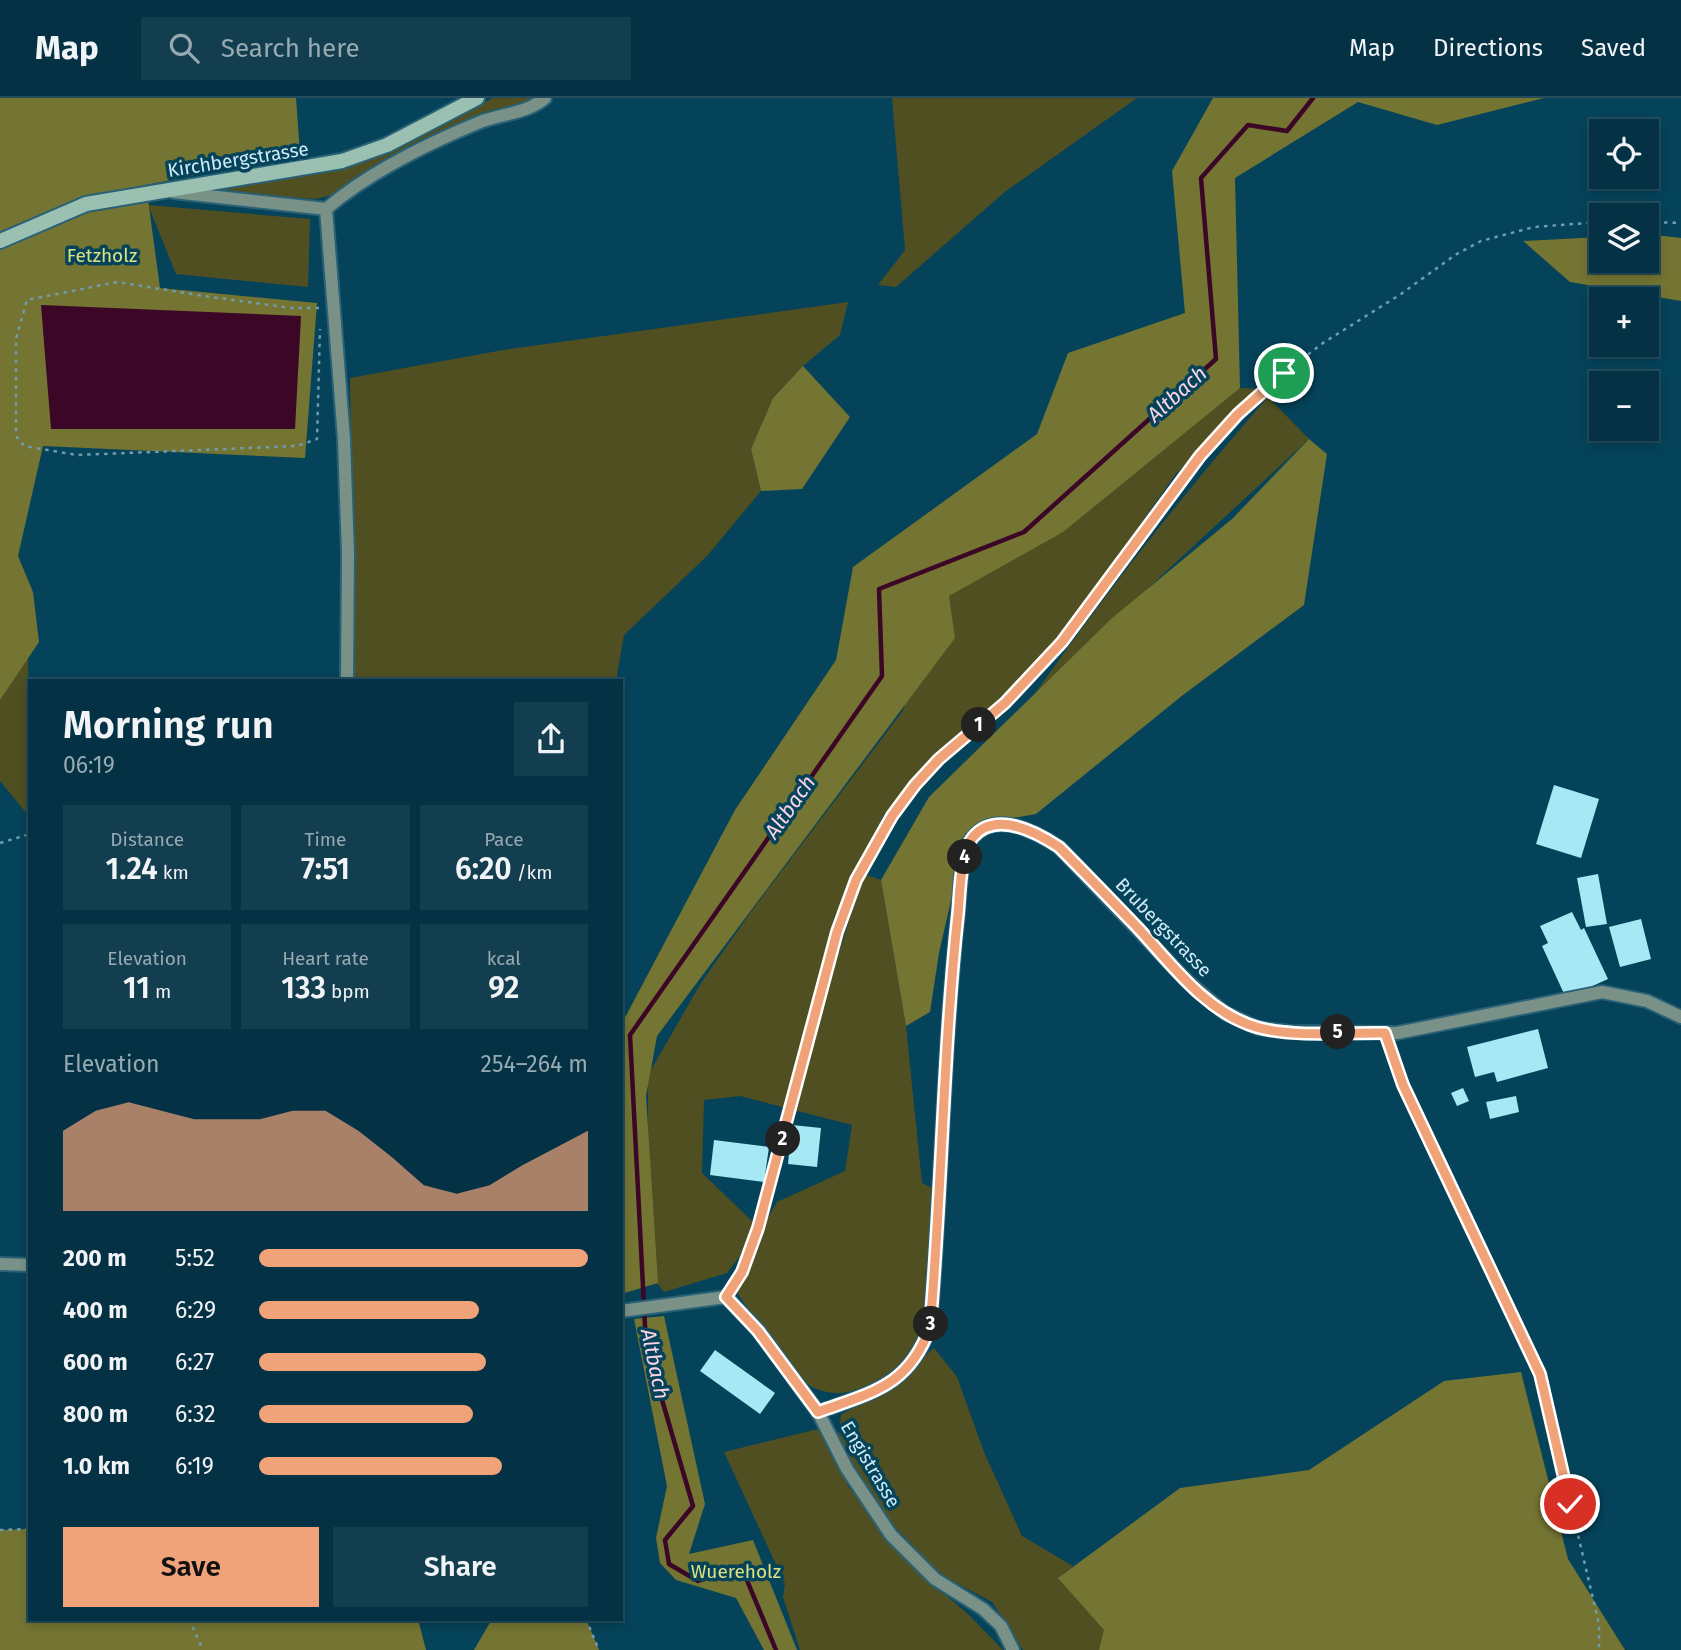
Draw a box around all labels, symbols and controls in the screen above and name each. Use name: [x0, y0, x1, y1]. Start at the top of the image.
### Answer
search box: [141, 17, 631, 80]
text: Map: [35, 28, 99, 68]
icon: search: [165, 29, 203, 67]
text: Search here: [221, 33, 360, 64]
text: Map: [1349, 34, 1395, 62]
text: Directions: [1433, 34, 1543, 62]
text: Saved: [1581, 34, 1646, 62]
map controls: [1589, 119, 1659, 441]
button: locate: [1589, 119, 1659, 189]
street label: Kirchbergstrasse: [166, 137, 310, 182]
button: layers: [1589, 203, 1659, 273]
park label: Fetzholz: [67, 244, 137, 267]
button: +: [1589, 287, 1659, 357]
pin: [1254, 343, 1314, 403]
icon: arrive: [1265, 354, 1303, 392]
water label: Altbach: [1141, 360, 1212, 428]
button: −: [1589, 371, 1659, 441]
text: Morning run: [63, 702, 274, 748]
button: share: [514, 702, 588, 776]
pin: 1: [962, 708, 996, 742]
text: 1: [974, 713, 983, 736]
text: 06:19: [63, 751, 115, 779]
water label: Altbach: [758, 770, 821, 845]
text: Distance: [110, 828, 184, 851]
text: Time: [305, 828, 346, 851]
text: Pace: [484, 828, 524, 851]
pin: 4: [948, 840, 982, 874]
text: 4: [959, 845, 970, 868]
text: 1.24: [106, 851, 158, 887]
text: 7:51: [301, 851, 350, 887]
text: 6:20: [455, 851, 512, 887]
text: km: [158, 861, 189, 884]
text: /km: [512, 861, 553, 884]
street label: Brubergstrasse: [1111, 873, 1217, 982]
text: Elevation: [107, 947, 187, 970]
text: Heart rate: [282, 947, 369, 970]
text: kcal: [487, 947, 521, 970]
text: 11: [123, 970, 150, 1006]
text: 133: [281, 970, 326, 1006]
text: 92: [488, 970, 519, 1006]
text: m: [150, 980, 171, 1003]
text: bpm: [326, 980, 370, 1003]
pin: 5: [1320, 1014, 1356, 1049]
text: 5: [1332, 1020, 1343, 1043]
text: Elevation: [63, 1050, 159, 1078]
text: 254–264 m: [481, 1050, 588, 1078]
pin: 2: [766, 1122, 800, 1156]
text: 2: [778, 1127, 787, 1150]
text: 200 m: [63, 1244, 127, 1272]
text: 5:52: [175, 1244, 215, 1272]
text: 400 m: [63, 1296, 128, 1324]
text: 6:29: [175, 1296, 216, 1324]
pin: 3: [914, 1306, 948, 1342]
text: 3: [926, 1312, 935, 1335]
water label: Altbach: [635, 1325, 675, 1402]
text: 600 m: [63, 1348, 128, 1376]
text: 6:27: [175, 1348, 214, 1376]
text: 800 m: [63, 1400, 128, 1428]
text: 6:32: [175, 1400, 216, 1428]
street label: Engistrasse: [836, 1417, 905, 1512]
text: 1.0 km: [63, 1452, 130, 1480]
text: 6:19: [175, 1452, 214, 1480]
pin: [1540, 1474, 1600, 1534]
icon: check: [1551, 1485, 1589, 1523]
button: Save: [63, 1527, 319, 1607]
button: Share: [333, 1527, 588, 1607]
park label: Wuereholz: [691, 1560, 781, 1583]

